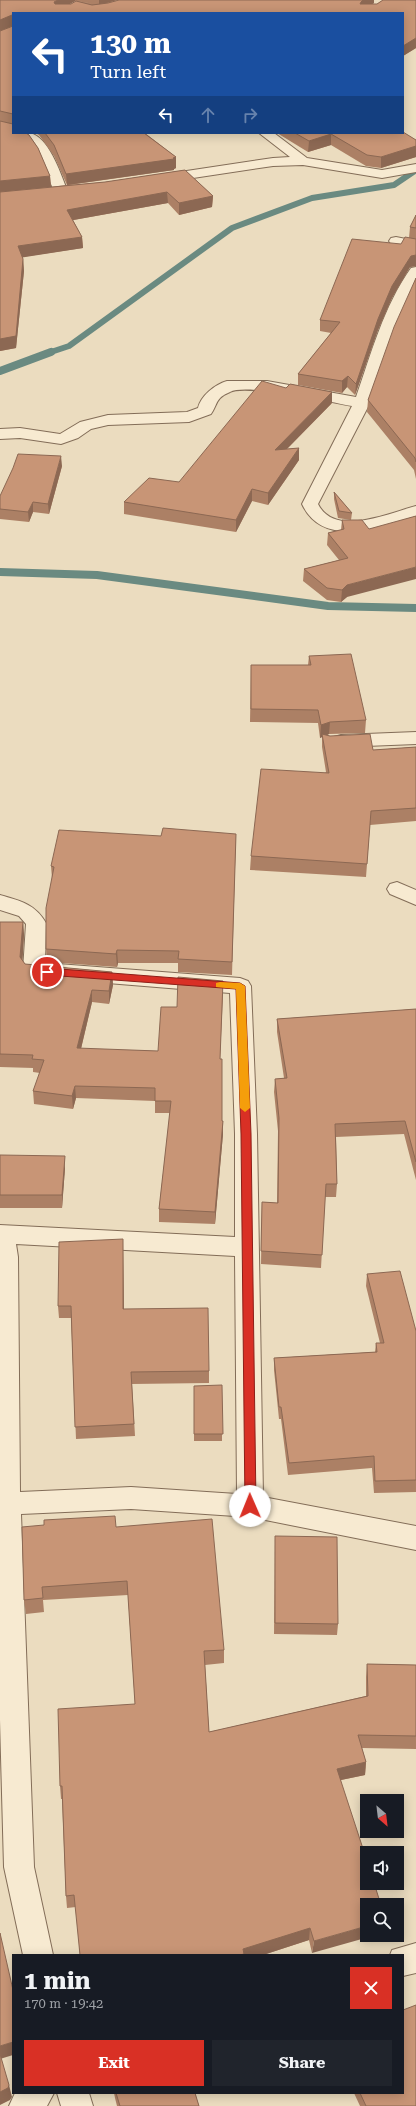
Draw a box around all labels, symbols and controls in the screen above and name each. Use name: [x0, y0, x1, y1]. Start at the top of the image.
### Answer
text: 130 m: [90, 27, 171, 60]
icon: left: [24, 28, 76, 80]
text: Turn left: [90, 61, 166, 82]
icon: left: [155, 104, 177, 126]
icon: ahead: [197, 104, 219, 126]
icon: right: [239, 104, 261, 126]
pin: [30, 955, 64, 989]
icon: arrive: [36, 961, 58, 983]
position arrow: [229, 1485, 271, 1527]
north arrow: [360, 1794, 404, 1838]
map controls: [360, 1794, 404, 1942]
button: sound: [360, 1846, 404, 1890]
button: search: [360, 1898, 404, 1942]
text: 1 min: [24, 1967, 91, 1995]
button: close: [350, 1967, 392, 2009]
text: 170 m · 19:42: [24, 1996, 103, 2011]
button: Exit: [24, 2040, 204, 2086]
button: Share: [212, 2040, 392, 2086]

